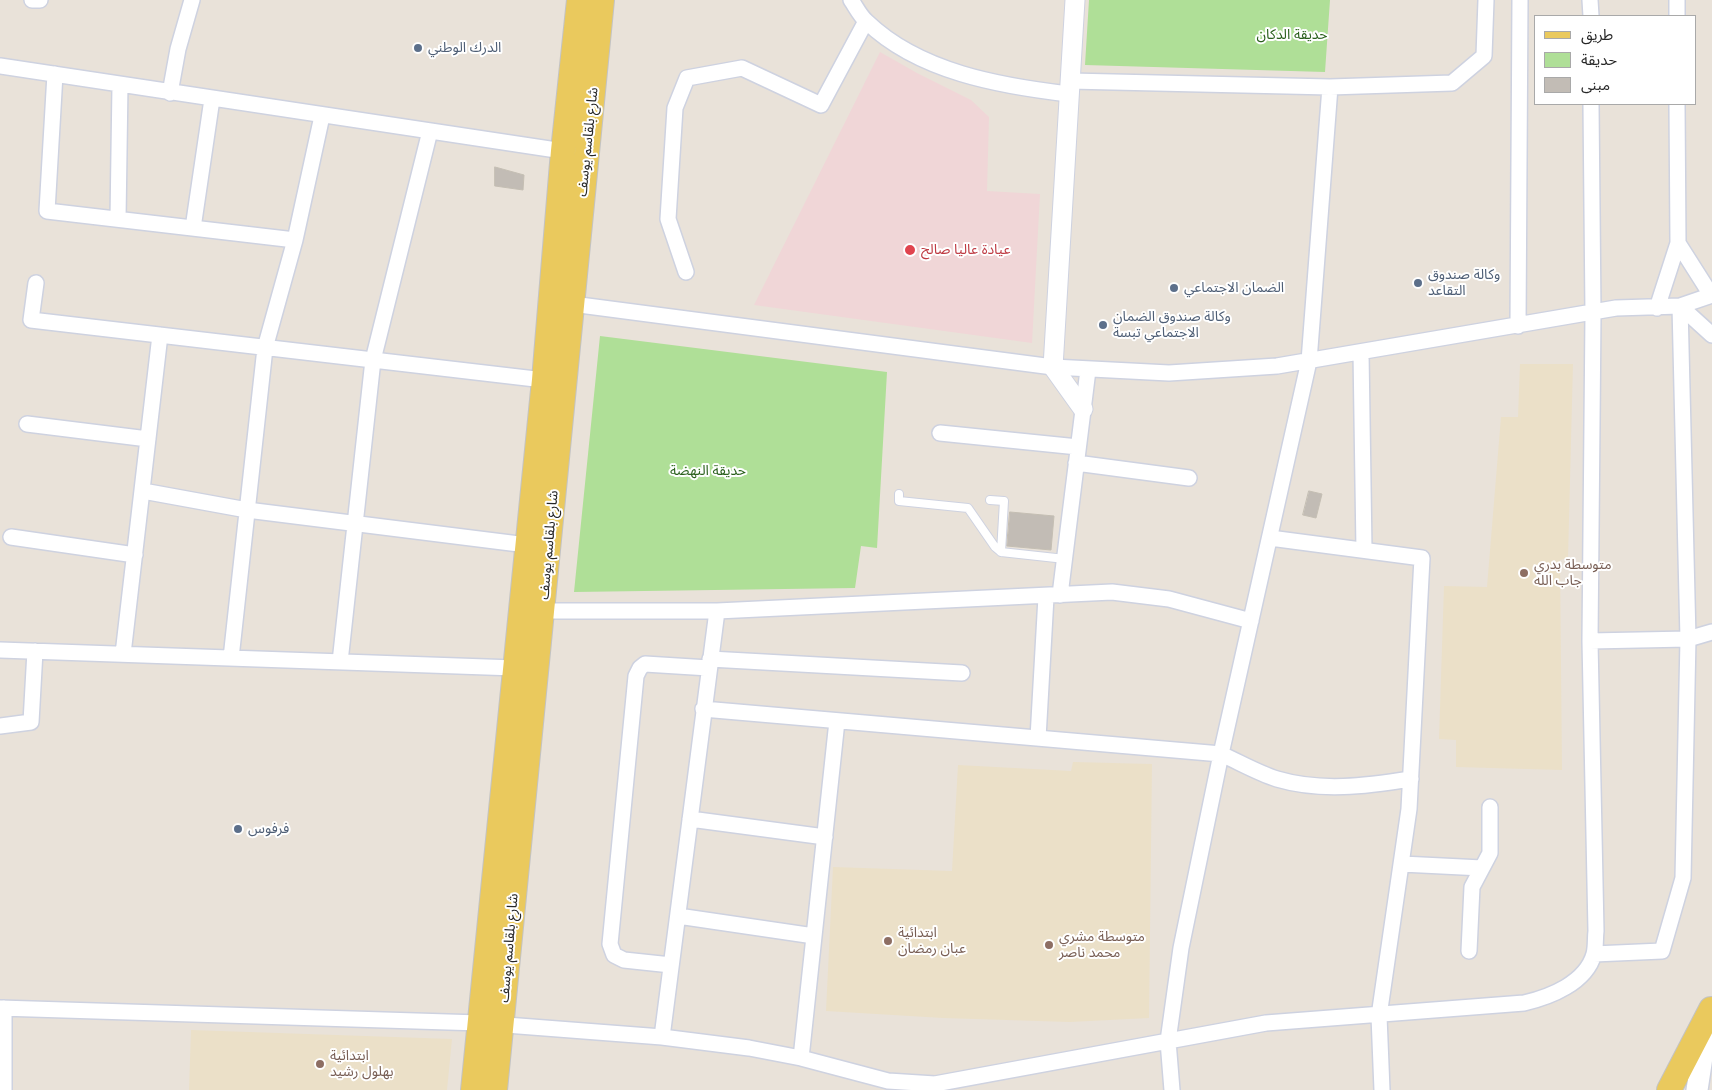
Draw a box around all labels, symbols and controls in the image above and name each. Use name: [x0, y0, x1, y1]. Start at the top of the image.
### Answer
legend: [1534, 15, 1697, 105]
text: طريق: [1581, 24, 1613, 44]
park label: حديقة الدكان: [1256, 27, 1328, 43]
place label: الدرك الوطني: [428, 40, 501, 56]
marker: الدرك الوطني: [412, 42, 424, 54]
text: حديقة: [1581, 49, 1617, 69]
text: مبنى: [1581, 74, 1610, 94]
street label: شارع بلقاسم يوسف: [574, 87, 602, 197]
place label: عيادة عاليا صالح: [921, 242, 1010, 258]
marker: عيادة عاليا صالح: [903, 243, 917, 257]
place label: وكالة صندوق التقاعد: [1428, 267, 1500, 300]
marker: وكالة صندوق التقاعد: [1412, 277, 1424, 289]
place label: الضمان الاجتماعي: [1184, 280, 1284, 296]
marker: الضمان الاجتماعي: [1168, 282, 1180, 294]
place label: وكالة صندوق الضمان الاجتماعي تبسة: [1113, 309, 1231, 342]
marker: وكالة صندوق الضمان الاجتماعي تبسة: [1097, 319, 1109, 331]
park label: حديقة النهضة: [670, 463, 746, 479]
street label: شارع بلقاسم يوسف: [536, 490, 562, 600]
place label: متوسطة بدري جاب الله: [1534, 557, 1612, 590]
marker: متوسطة بدري جاب الله: [1518, 567, 1530, 579]
place label: فرفوس: [248, 821, 289, 837]
marker: فرفوس: [232, 823, 244, 835]
street label: شارع بلقاسم يوسف: [496, 893, 522, 1003]
place label: ابتدائية عبان رمضان: [898, 925, 966, 958]
place label: متوسطة مشري محمد ناصر: [1059, 929, 1145, 962]
marker: ابتدائية عبان رمضان: [882, 935, 894, 947]
marker: متوسطة مشري محمد ناصر: [1043, 939, 1055, 951]
place label: ابتدائية بهلول رشيد: [330, 1048, 393, 1080]
marker: ابتدائية بهلول رشيد: [314, 1058, 326, 1070]

